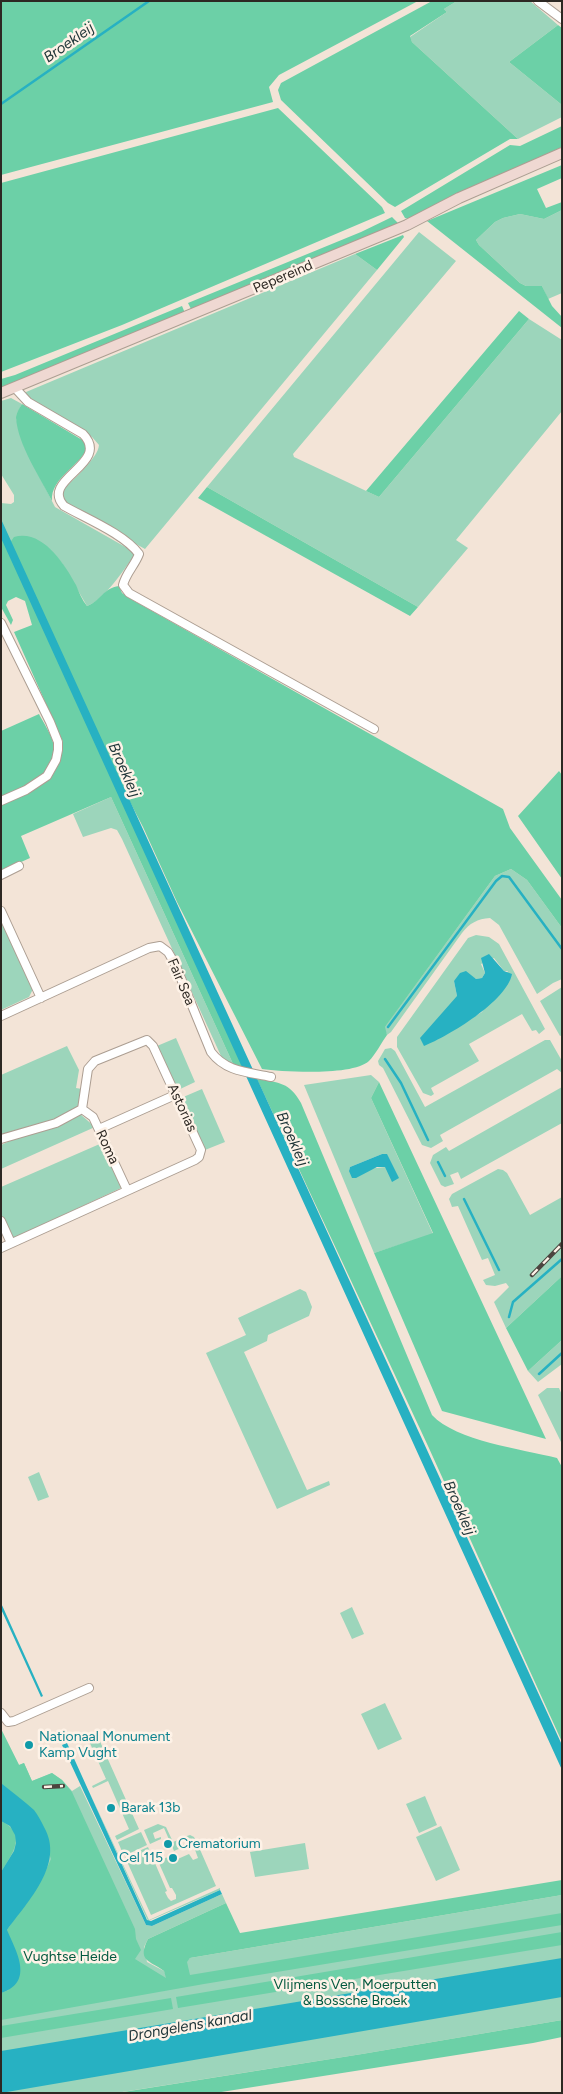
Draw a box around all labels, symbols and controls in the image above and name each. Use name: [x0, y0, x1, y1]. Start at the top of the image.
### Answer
water label: Broekleij: [40, 19, 98, 67]
street label: Pepereind: [251, 257, 315, 297]
water label: Broekleij: [104, 740, 144, 800]
street label: Fair Sea: [164, 956, 198, 1008]
street label: Astorias: [164, 1081, 200, 1135]
water label: Broekleij: [272, 1109, 312, 1169]
street label: Roma: [92, 1127, 122, 1167]
water label: Broekleij: [439, 1478, 479, 1538]
place label: Nationaal Monument Kamp Vught: [39, 1729, 171, 1761]
marker: Nationaal Monument Kamp Vught: [23, 1739, 35, 1751]
place label: Barak 13b: [121, 1800, 180, 1816]
marker: Barak 13b: [105, 1802, 117, 1814]
place label: Crematorium: [178, 1836, 261, 1852]
marker: Crematorium: [162, 1838, 174, 1850]
place label: Cel 115: [119, 1850, 163, 1866]
marker: Cel 115: [167, 1852, 179, 1864]
park label: Vughtse Heide: [23, 1949, 117, 1965]
park label: Vlijmens Ven, Moerputten & Bossche Broek: [274, 1977, 436, 2010]
water label: Drongelens kanaal: [127, 2006, 253, 2046]

